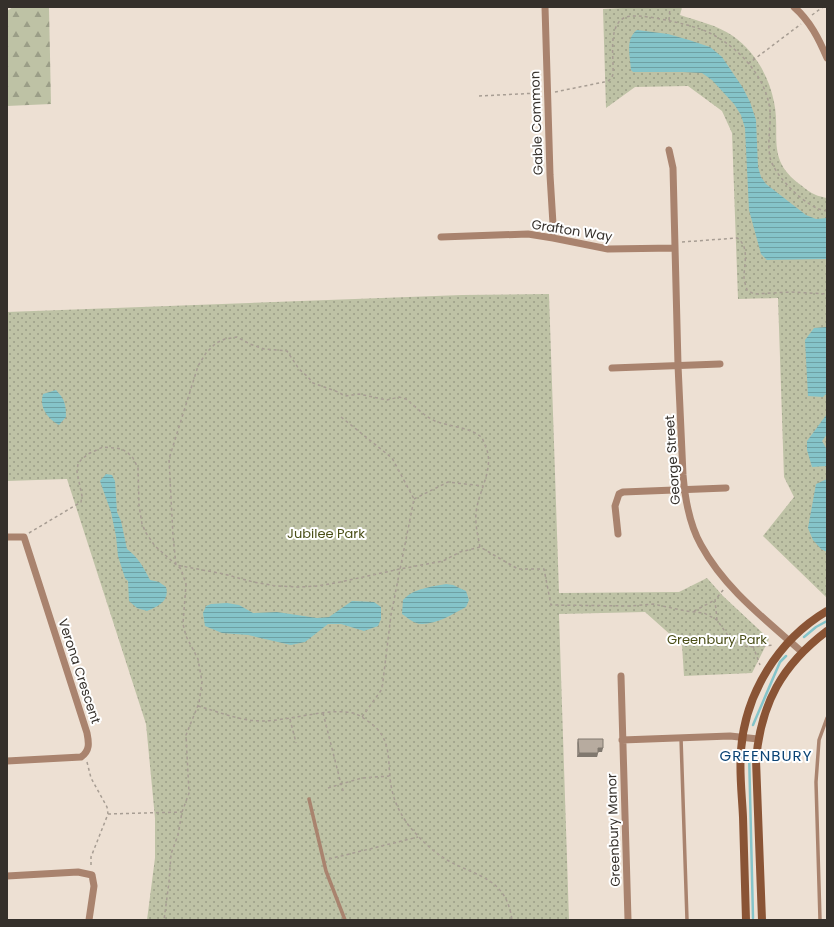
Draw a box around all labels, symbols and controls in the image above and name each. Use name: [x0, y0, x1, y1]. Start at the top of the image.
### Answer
street label: Gable Common: [525, 71, 548, 175]
street label: Grafton Way: [530, 215, 614, 246]
street label: George Street: [660, 414, 685, 505]
park label: Jubilee Park: [287, 524, 365, 543]
street label: Verona Crescent: [54, 616, 106, 726]
park label: Greenbury Park: [667, 630, 767, 649]
district label: GREENBURY: [720, 745, 812, 766]
street label: Greenbury Manor: [602, 773, 625, 887]

